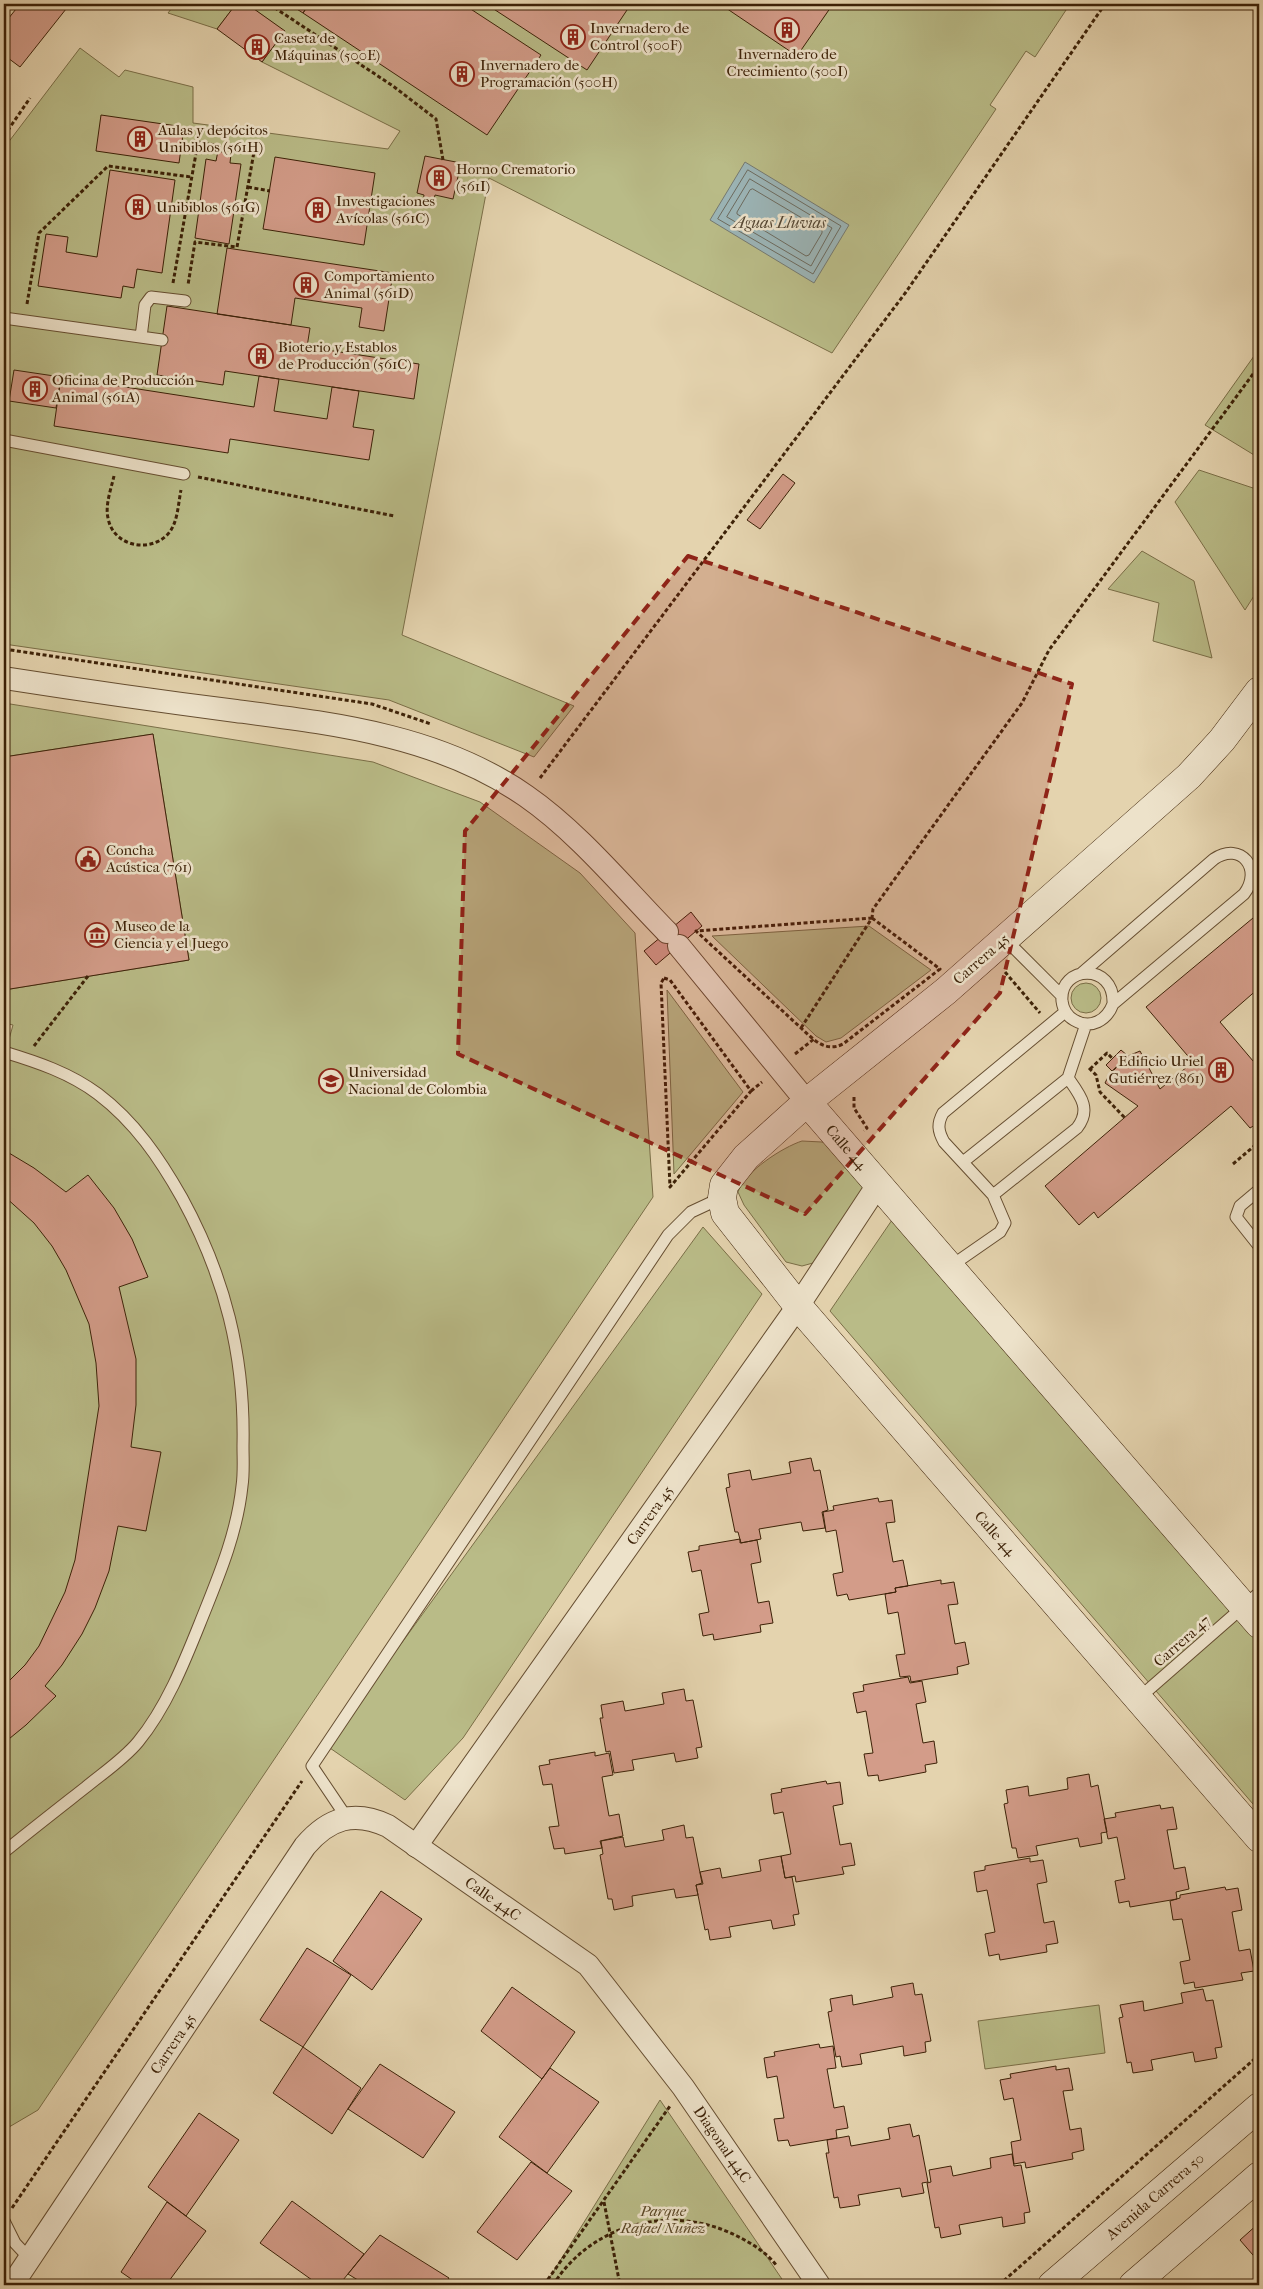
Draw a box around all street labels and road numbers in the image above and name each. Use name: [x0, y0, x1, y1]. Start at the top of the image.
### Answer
street label: Carrera 45: [949, 930, 1013, 988]
street label: Calle 44: [822, 1121, 871, 1174]
street label: Carrera 45: [623, 1482, 677, 1549]
street label: Calle 44: [971, 1507, 1020, 1561]
street label: Carrera 47: [1150, 1611, 1214, 1671]
street label: Calle 44C: [462, 1873, 524, 1925]
street label: Carrera 45: [146, 2010, 200, 2077]
street label: Diagonal 44C: [690, 2102, 755, 2186]
street label: Avenida Carrera 50: [1102, 2149, 1208, 2244]

